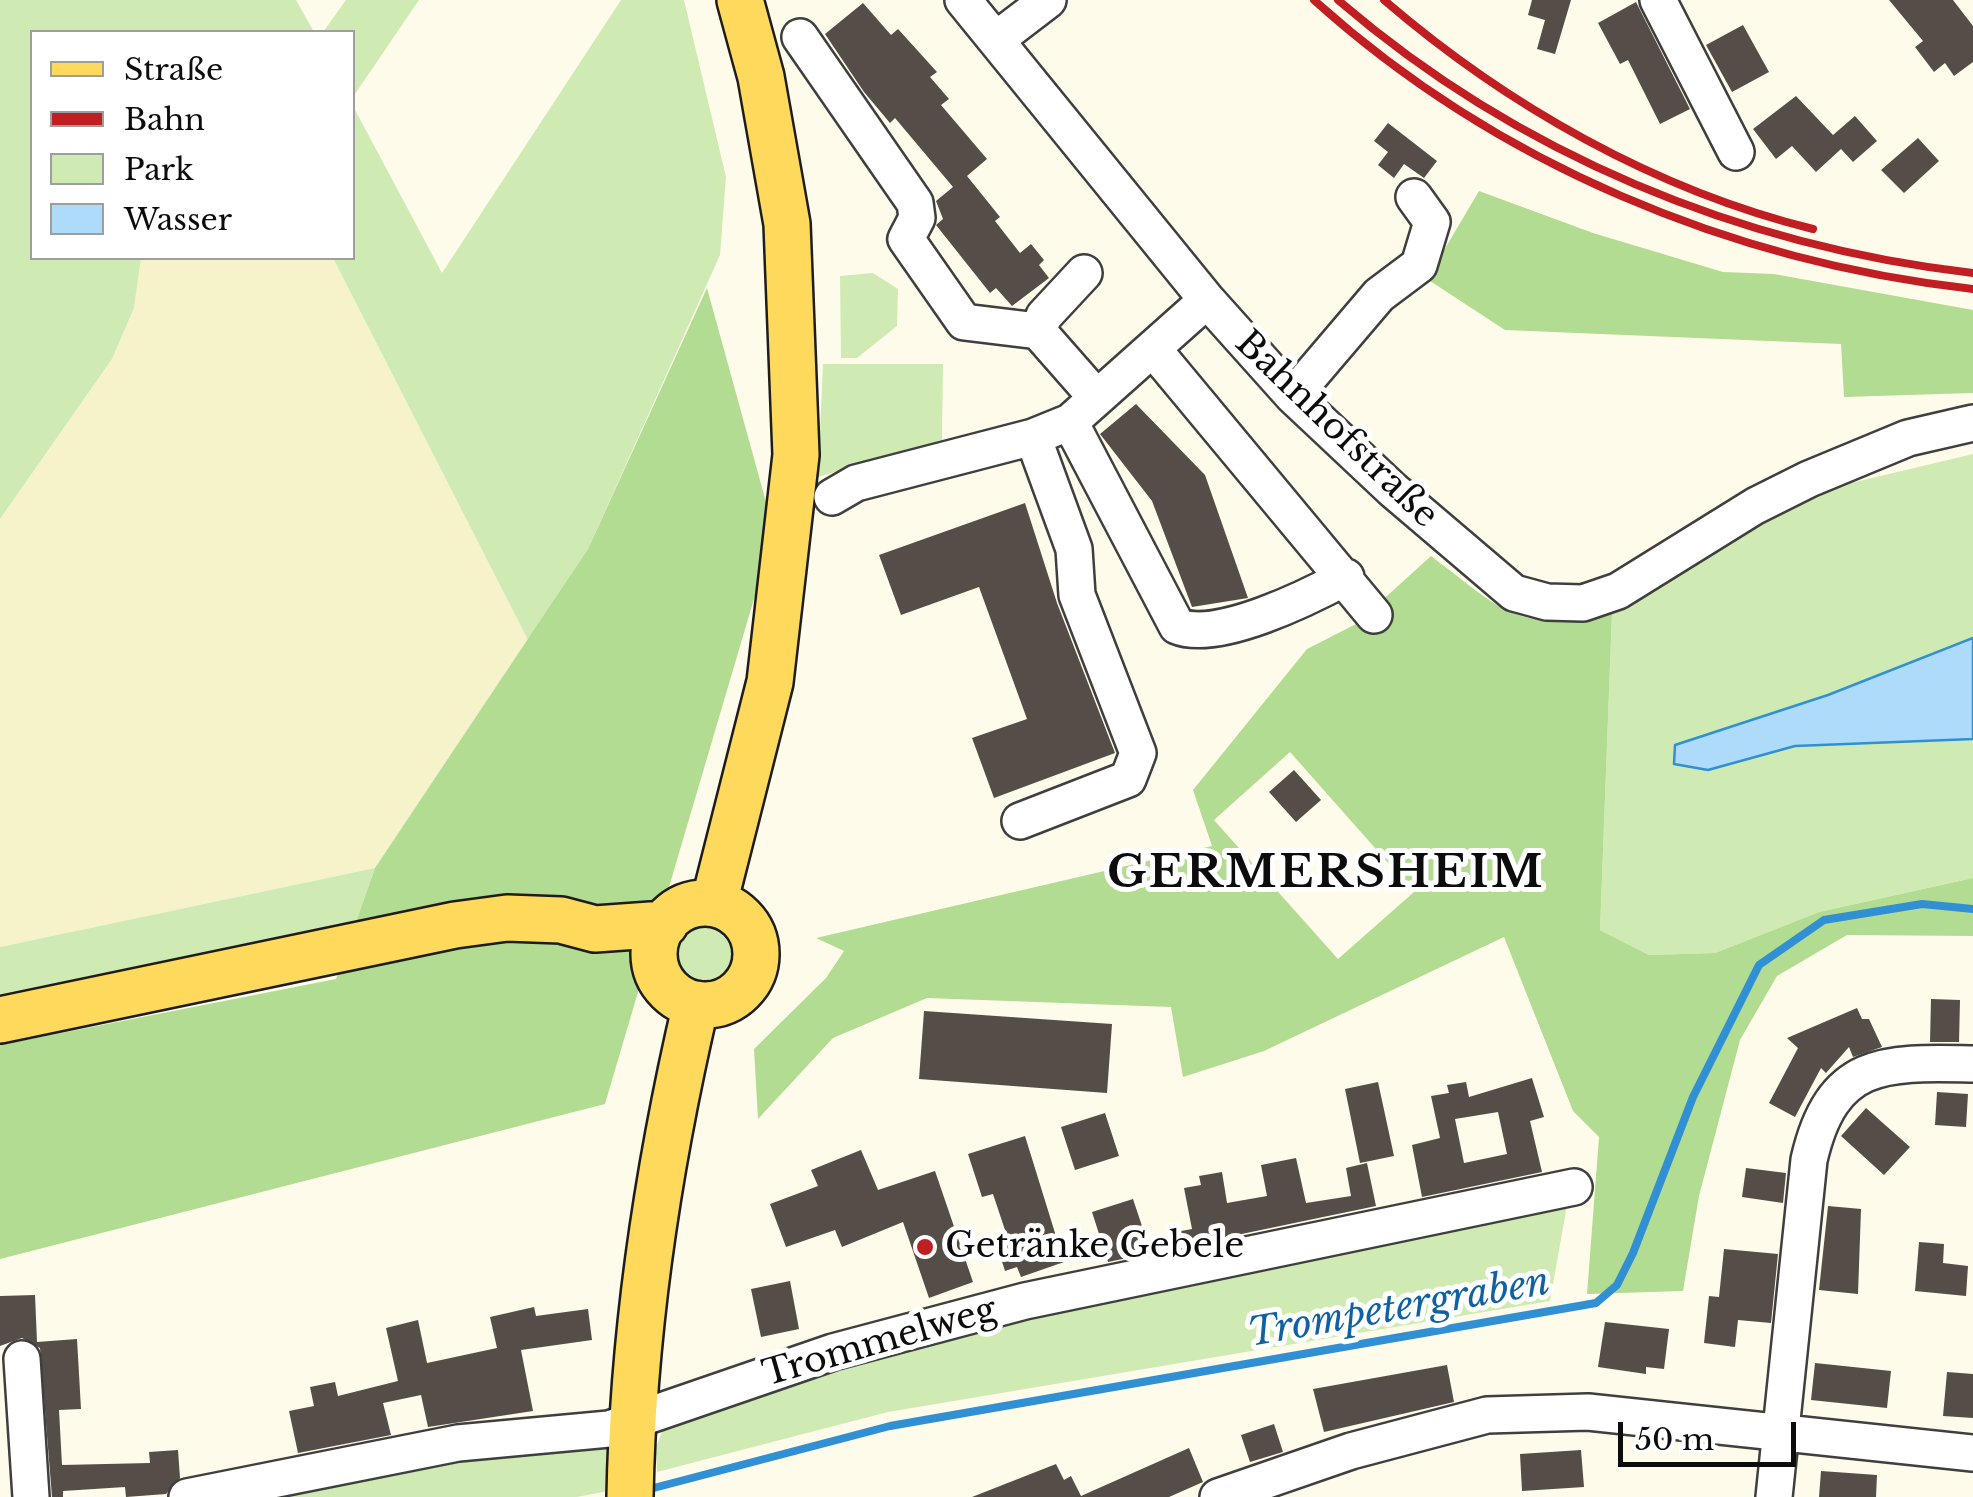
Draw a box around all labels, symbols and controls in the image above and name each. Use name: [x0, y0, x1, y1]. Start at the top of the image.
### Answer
legend: [30, 30, 355, 260]
text: Straße: [124, 51, 223, 88]
text: Bahn: [124, 101, 205, 138]
text: Park: [124, 151, 194, 188]
text: Wasser: [124, 201, 232, 238]
street label: Bahnhofstraße: [1226, 323, 1446, 537]
district label: GERMERSHEIM: [1107, 847, 1545, 901]
place label: Getränke Gebele: [945, 1226, 1244, 1268]
marker: Getränke Gebele: [914, 1236, 936, 1258]
water label: Trompetergraben: [1245, 1260, 1553, 1358]
street label: Trommelweg: [758, 1290, 1002, 1396]
scale bar: [1623, 1402, 1800, 1464]
text: 50 m: [1635, 1421, 1714, 1458]

